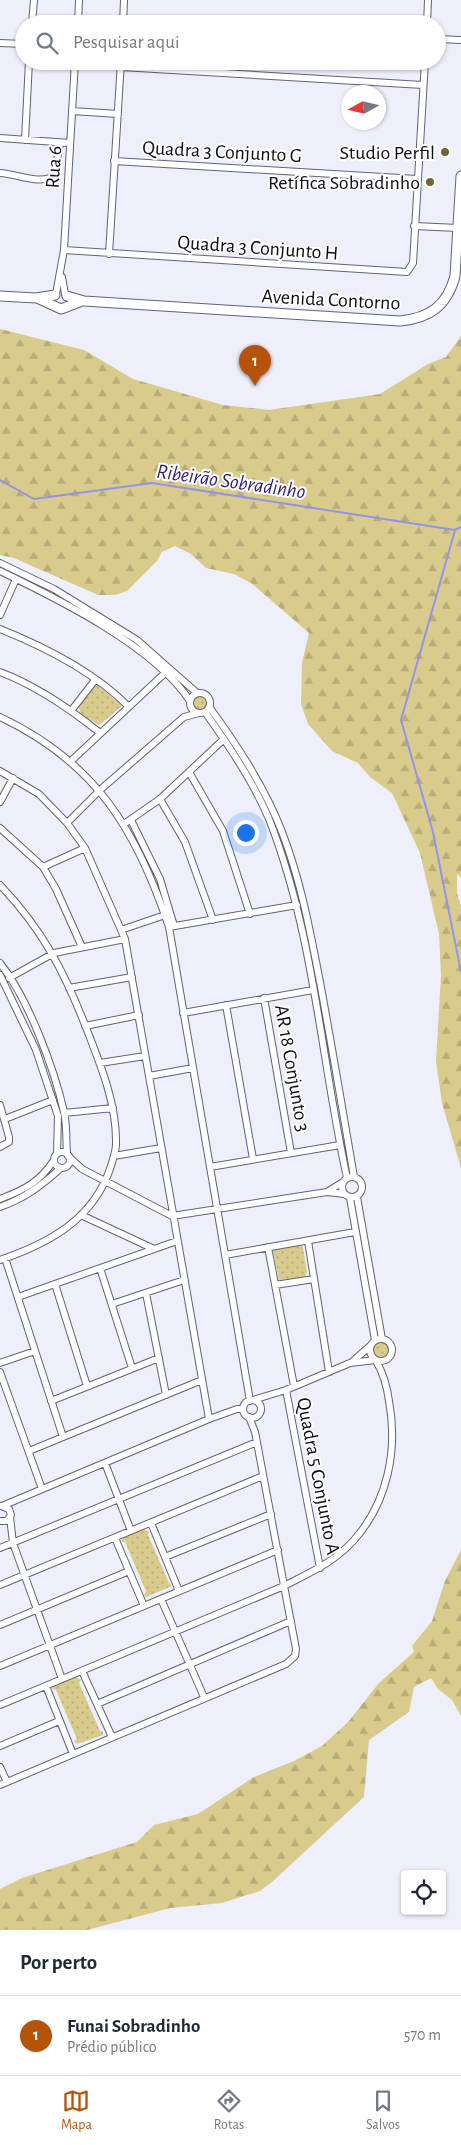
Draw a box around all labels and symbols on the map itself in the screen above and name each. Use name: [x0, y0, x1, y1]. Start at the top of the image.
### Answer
north arrow: [341, 85, 386, 130]
street label: Quadra 3 Conjunto G: [142, 138, 302, 166]
place label: Studio Perfil: [339, 143, 435, 163]
street label: Rua 6: [43, 145, 65, 189]
marker: Studio Perfil: [439, 146, 451, 158]
place label: Retífica Sobradinho: [268, 173, 420, 193]
marker: Retífica Sobradinho: [424, 176, 436, 188]
street label: Quadra 3 Conjunto H: [177, 232, 339, 264]
street label: Avenida Contorno: [261, 286, 401, 314]
pin: 1: [239, 345, 271, 386]
water label: Ribeirão Sobradinho: [155, 461, 307, 502]
your location: [233, 820, 259, 846]
street label: AR 18 Conjunto 3: [271, 1003, 313, 1133]
street label: Quadra 5 Conjunto A: [293, 1396, 343, 1557]

